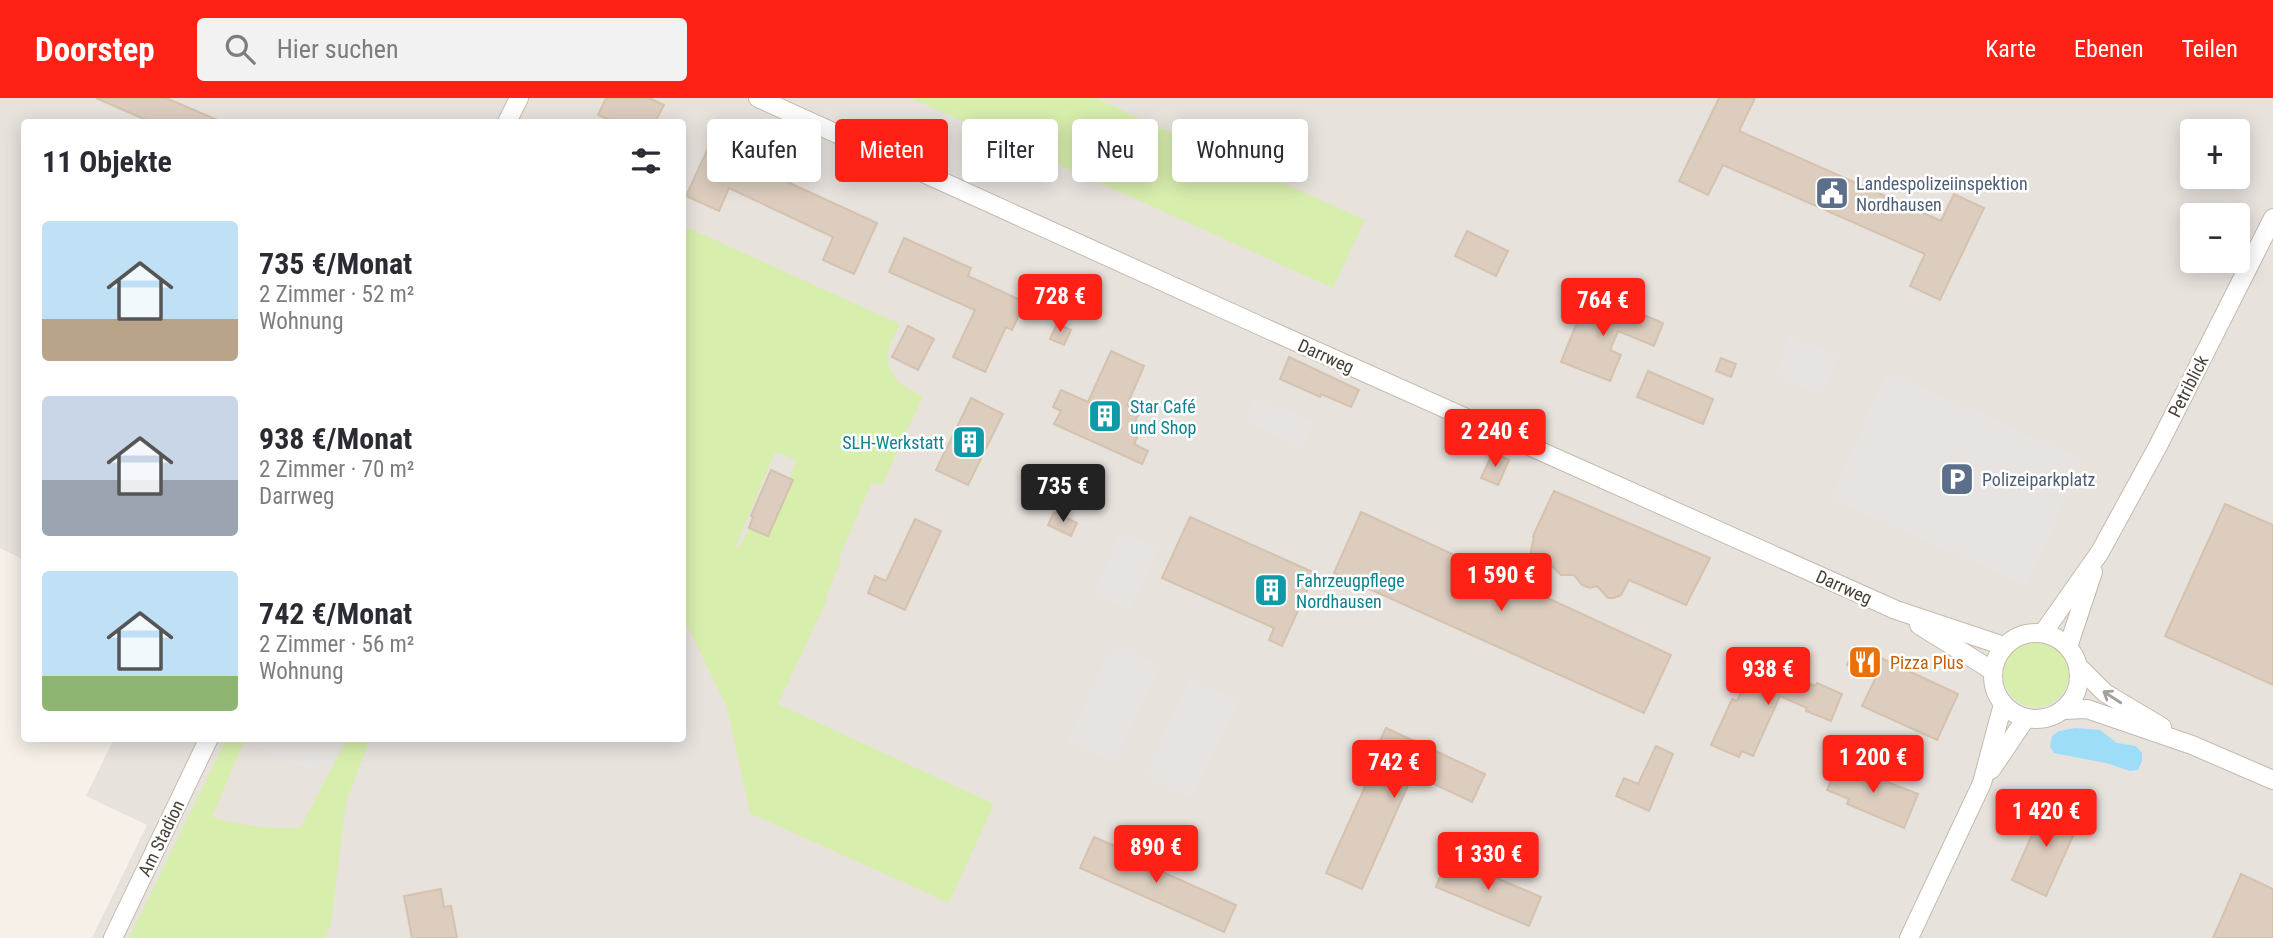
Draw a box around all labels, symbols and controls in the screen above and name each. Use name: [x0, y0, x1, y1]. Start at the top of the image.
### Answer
search box: [197, 18, 687, 81]
text: Doorstep: [35, 30, 155, 69]
icon: search: [221, 30, 259, 68]
text: Hier suchen: [277, 34, 399, 64]
text: Karte: [1985, 35, 2036, 63]
text: Ebenen: [2074, 35, 2144, 63]
text: Teilen: [2182, 35, 2238, 63]
chip: Kaufen: [707, 119, 821, 182]
chip: Mieten: [835, 119, 948, 182]
chip: Filter: [962, 119, 1058, 182]
chip: Neu: [1072, 119, 1158, 182]
chip: Wohnung: [1172, 119, 1308, 182]
map controls: [2180, 119, 2250, 273]
button: +: [2180, 119, 2250, 189]
icon: filters: [627, 142, 665, 180]
text: 11 Objekte: [42, 144, 172, 179]
place label: Landespolizeiinspektion Nordhausen: [1856, 173, 2028, 215]
public building icon: Landespolizeiinspektion Nordhausen: [1813, 174, 1851, 212]
button: −: [2180, 203, 2250, 273]
text: 735 €/Monat: [259, 246, 412, 281]
icon: home: [98, 249, 182, 333]
pin: 728 €: [1011, 274, 1109, 334]
pin: 764 €: [1554, 278, 1652, 338]
text: 2 Zimmer · 52 m²: [259, 281, 414, 308]
text: 728 €: [1034, 283, 1086, 310]
text: 764 €: [1577, 287, 1629, 314]
text: Wohnung: [259, 308, 344, 335]
street label: Darrweg: [1295, 334, 1357, 378]
street label: Petriblick: [2163, 351, 2213, 421]
place label: Star Café und Shop: [1130, 396, 1197, 438]
building icon: Star Café und Shop: [1086, 397, 1124, 435]
pin: 2 240 €: [1430, 410, 1560, 469]
text: 2 240 €: [1461, 418, 1529, 445]
text: 938 €/Monat: [259, 421, 412, 456]
building icon: SLH-Werkstatt: [950, 423, 988, 461]
icon: home: [98, 424, 182, 508]
place label: SLH-Werkstatt: [842, 432, 944, 453]
text: 2 Zimmer · 70 m²: [259, 456, 414, 483]
parking icon: Polizeiparkplatz: [1938, 460, 1976, 498]
pin: 735 €: [1014, 464, 1112, 524]
place label: Polizeiparkplatz: [1982, 469, 2096, 490]
text: 735 €: [1037, 473, 1089, 500]
text: Darrweg: [259, 483, 334, 510]
pin: 1 590 €: [1436, 554, 1566, 613]
text: 1 590 €: [1467, 562, 1535, 589]
street label: Darrweg: [1813, 565, 1875, 609]
place label: Fahrzeugpflege Nordhausen: [1296, 570, 1405, 612]
building icon: Fahrzeugpflege Nordhausen: [1252, 571, 1290, 609]
text: 742 €/Monat: [259, 596, 412, 631]
icon: home: [98, 599, 182, 683]
text: 2 Zimmer · 56 m²: [259, 631, 414, 658]
restaurant icon: Pizza Plus: [1846, 643, 1884, 681]
pin: 938 €: [1719, 648, 1817, 707]
place label: Pizza Plus: [1890, 652, 1964, 673]
text: 938 €: [1742, 656, 1794, 683]
text: Wohnung: [259, 658, 344, 685]
one-way arrow: [2103, 690, 2123, 704]
pin: 1 200 €: [1808, 736, 1938, 795]
pin: 742 €: [1345, 740, 1443, 800]
text: 1 200 €: [1839, 744, 1907, 771]
text: 742 €: [1368, 749, 1420, 776]
pin: 1 420 €: [1981, 790, 2111, 849]
street label: Am Stadion: [134, 796, 188, 880]
text: 1 420 €: [2012, 798, 2080, 825]
pin: 890 €: [1107, 826, 1205, 885]
pin: 1 330 €: [1423, 832, 1553, 892]
text: 890 €: [1130, 834, 1182, 861]
text: 1 330 €: [1454, 841, 1522, 868]

